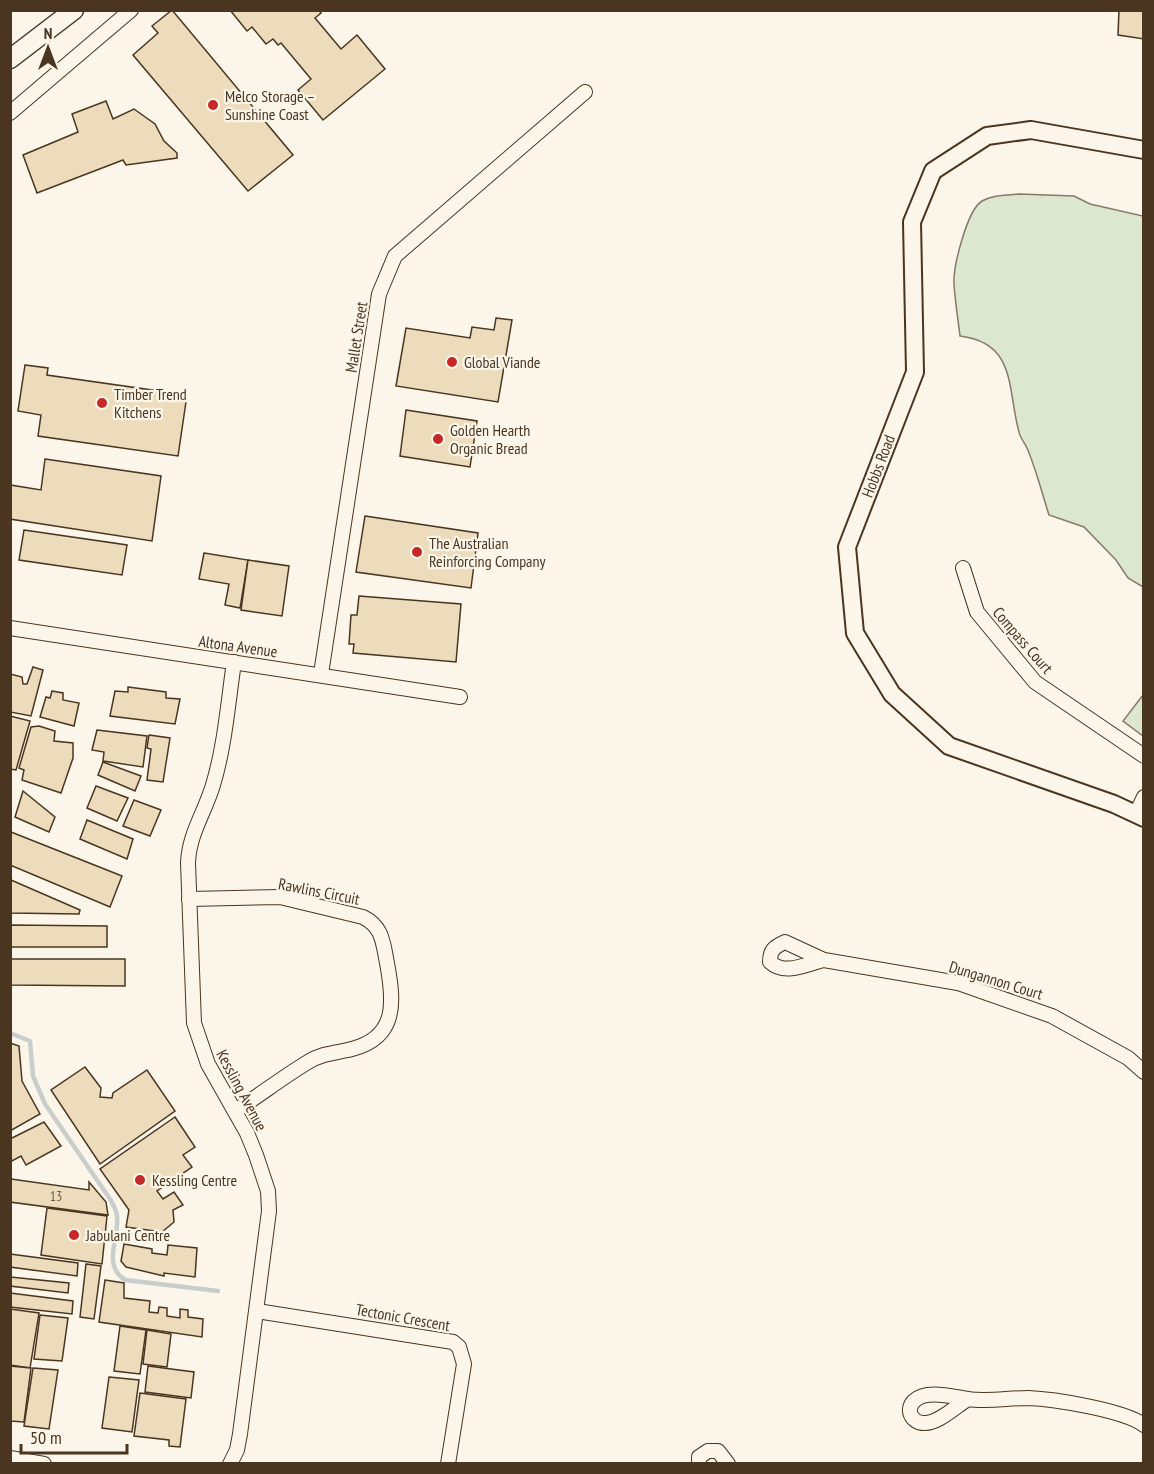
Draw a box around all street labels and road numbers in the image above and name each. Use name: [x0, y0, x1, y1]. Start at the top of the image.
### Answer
street label: Mallet Street: [341, 300, 372, 374]
street label: Hobbs Road: [857, 432, 899, 500]
street label: Compass Court: [989, 603, 1058, 678]
street label: Altona Avenue: [197, 631, 279, 661]
street label: Rawlins Circuit: [277, 873, 362, 909]
street label: Dungannon Court: [947, 956, 1046, 1004]
street label: Kessling Avenue: [212, 1046, 272, 1134]
street label: Tectonic Crescent: [354, 1299, 452, 1335]

